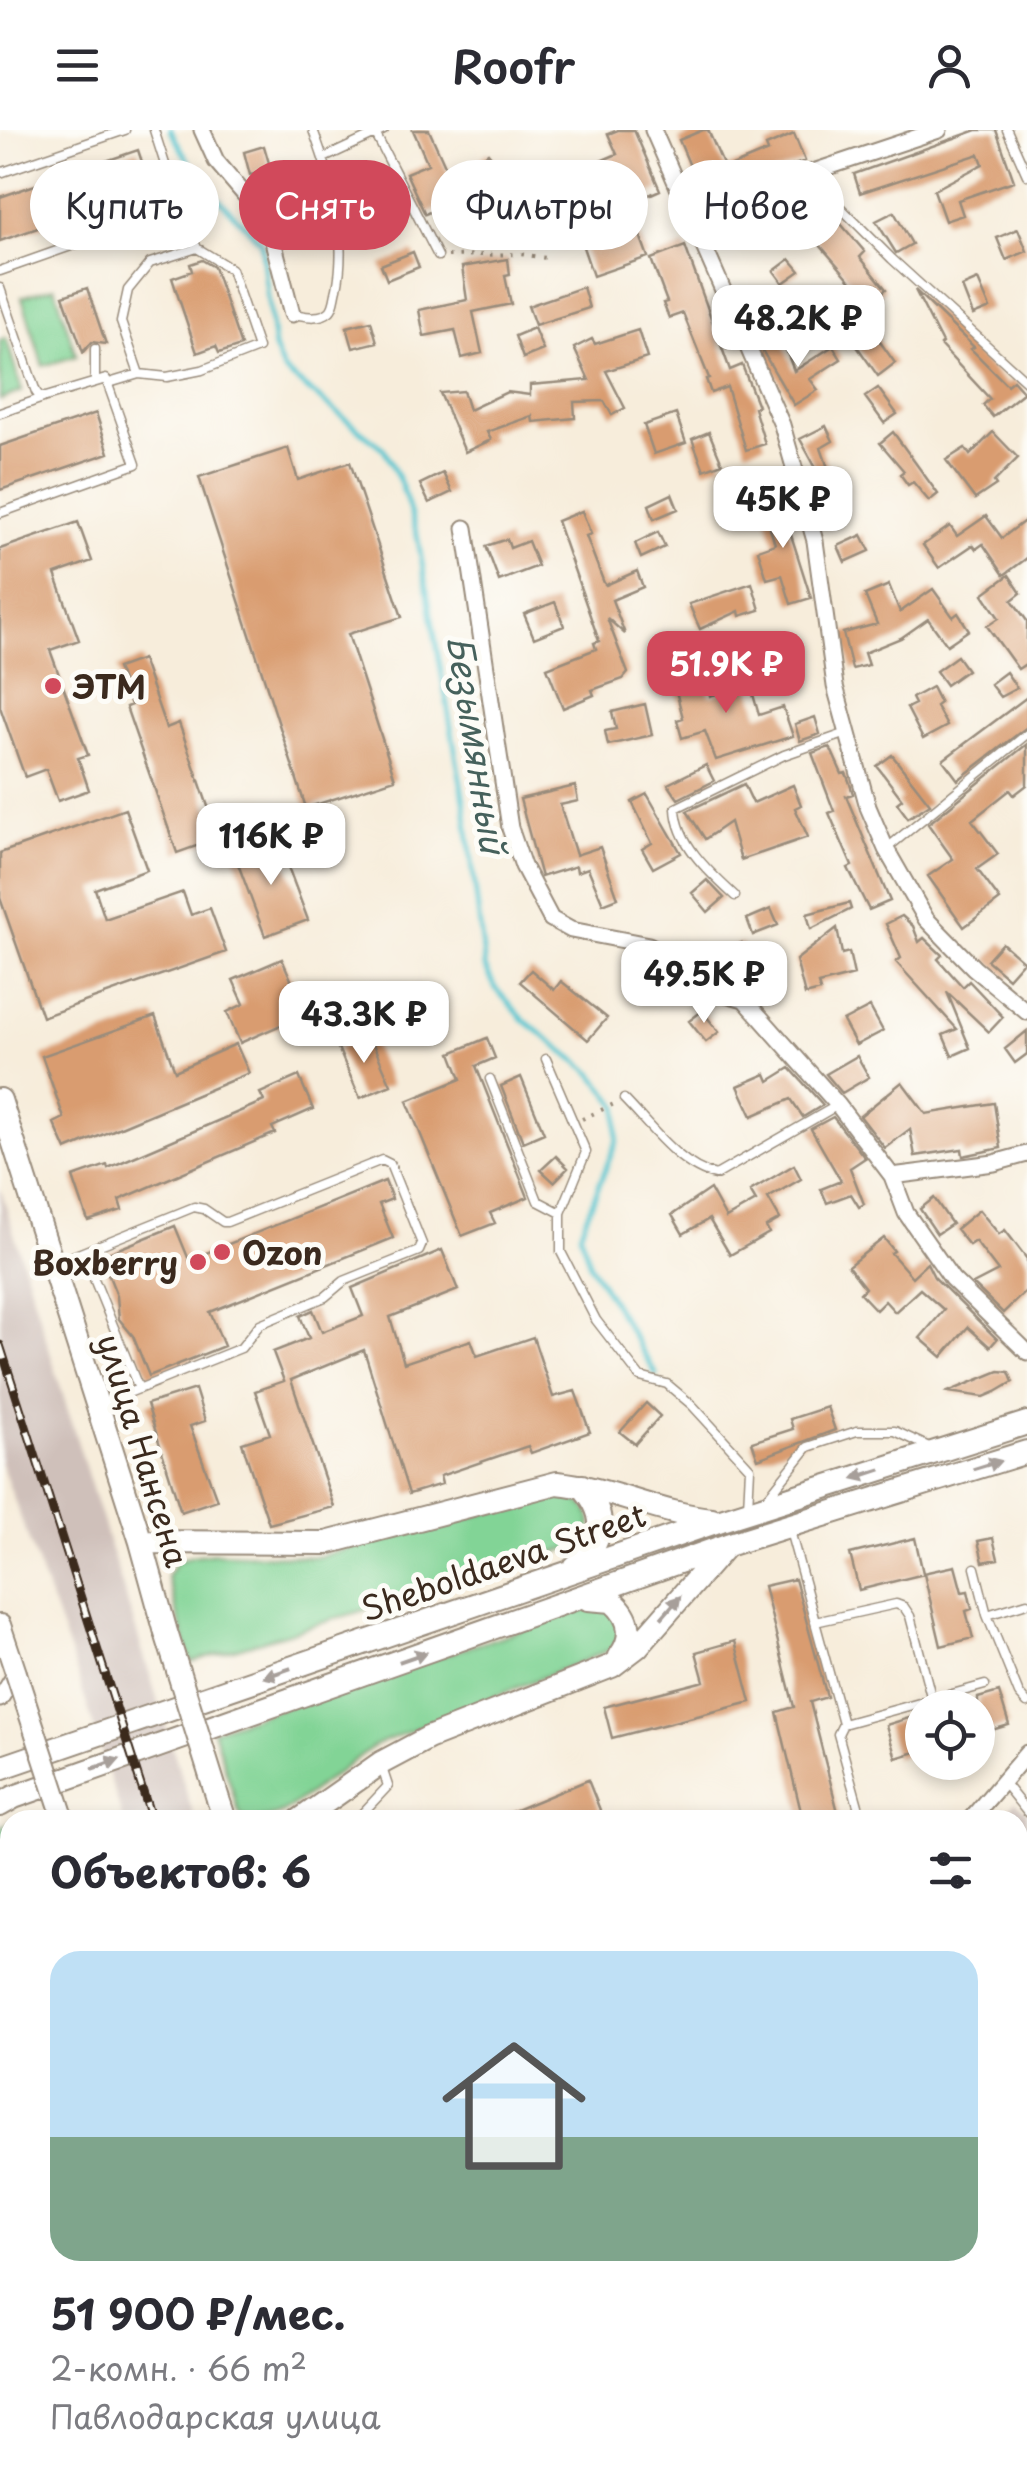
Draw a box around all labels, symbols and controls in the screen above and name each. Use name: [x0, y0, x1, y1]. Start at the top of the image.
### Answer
text: Roofr: [452, 31, 575, 99]
icon: menu: [50, 38, 105, 93]
icon: person: [922, 38, 977, 93]
chip: Купить: [30, 160, 219, 250]
chip: Снять: [239, 160, 411, 250]
chip: Фильтры: [431, 160, 648, 250]
chip: Новое: [668, 160, 844, 250]
pin: 48.2K ₽: [706, 285, 890, 370]
text: 48.2K ₽: [734, 293, 862, 341]
pin: 45K ₽: [713, 466, 853, 551]
text: 45K ₽: [735, 474, 831, 522]
water label: Безымянный: [435, 631, 522, 860]
pin: 51.9K ₽: [634, 631, 818, 716]
text: 51.9K ₽: [669, 639, 783, 687]
place label: ЭТМ: [72, 662, 146, 710]
marker: ЭТМ: [42, 675, 64, 697]
pin: 116K ₽: [190, 803, 352, 888]
text: 116K ₽: [218, 811, 324, 859]
pin: 49.5K ₽: [612, 941, 796, 1026]
text: 49.5K ₽: [643, 949, 765, 997]
pin: 43.3K ₽: [272, 981, 456, 1066]
text: 43.3K ₽: [301, 989, 427, 1037]
place label: Ozon: [242, 1228, 322, 1276]
place label: Boxberry: [32, 1238, 178, 1286]
marker: Ozon: [211, 1241, 233, 1263]
marker: Boxberry: [187, 1251, 209, 1273]
street label: улица Нансена: [86, 1328, 202, 1573]
one-way arrow: [973, 1457, 1003, 1472]
one-way arrow: [852, 1467, 882, 1482]
street label: Sheboldaeva Street: [354, 1490, 652, 1632]
one-way arrow: [659, 1595, 681, 1620]
one-way arrow: [398, 1648, 428, 1663]
one-way arrow: [261, 1666, 291, 1681]
map controls: [905, 1690, 995, 1780]
button: locate: [905, 1690, 995, 1780]
one-way arrow: [91, 1756, 121, 1771]
text: Объектов: 6: [50, 1839, 311, 1902]
icon: filters: [923, 1843, 978, 1898]
icon: home: [424, 2016, 604, 2196]
text: 51 900 ₽/мес.: [50, 2281, 346, 2344]
text: 2-комн. · 66 m²: [50, 2344, 307, 2392]
text: Павлодарская улица: [50, 2392, 381, 2440]

